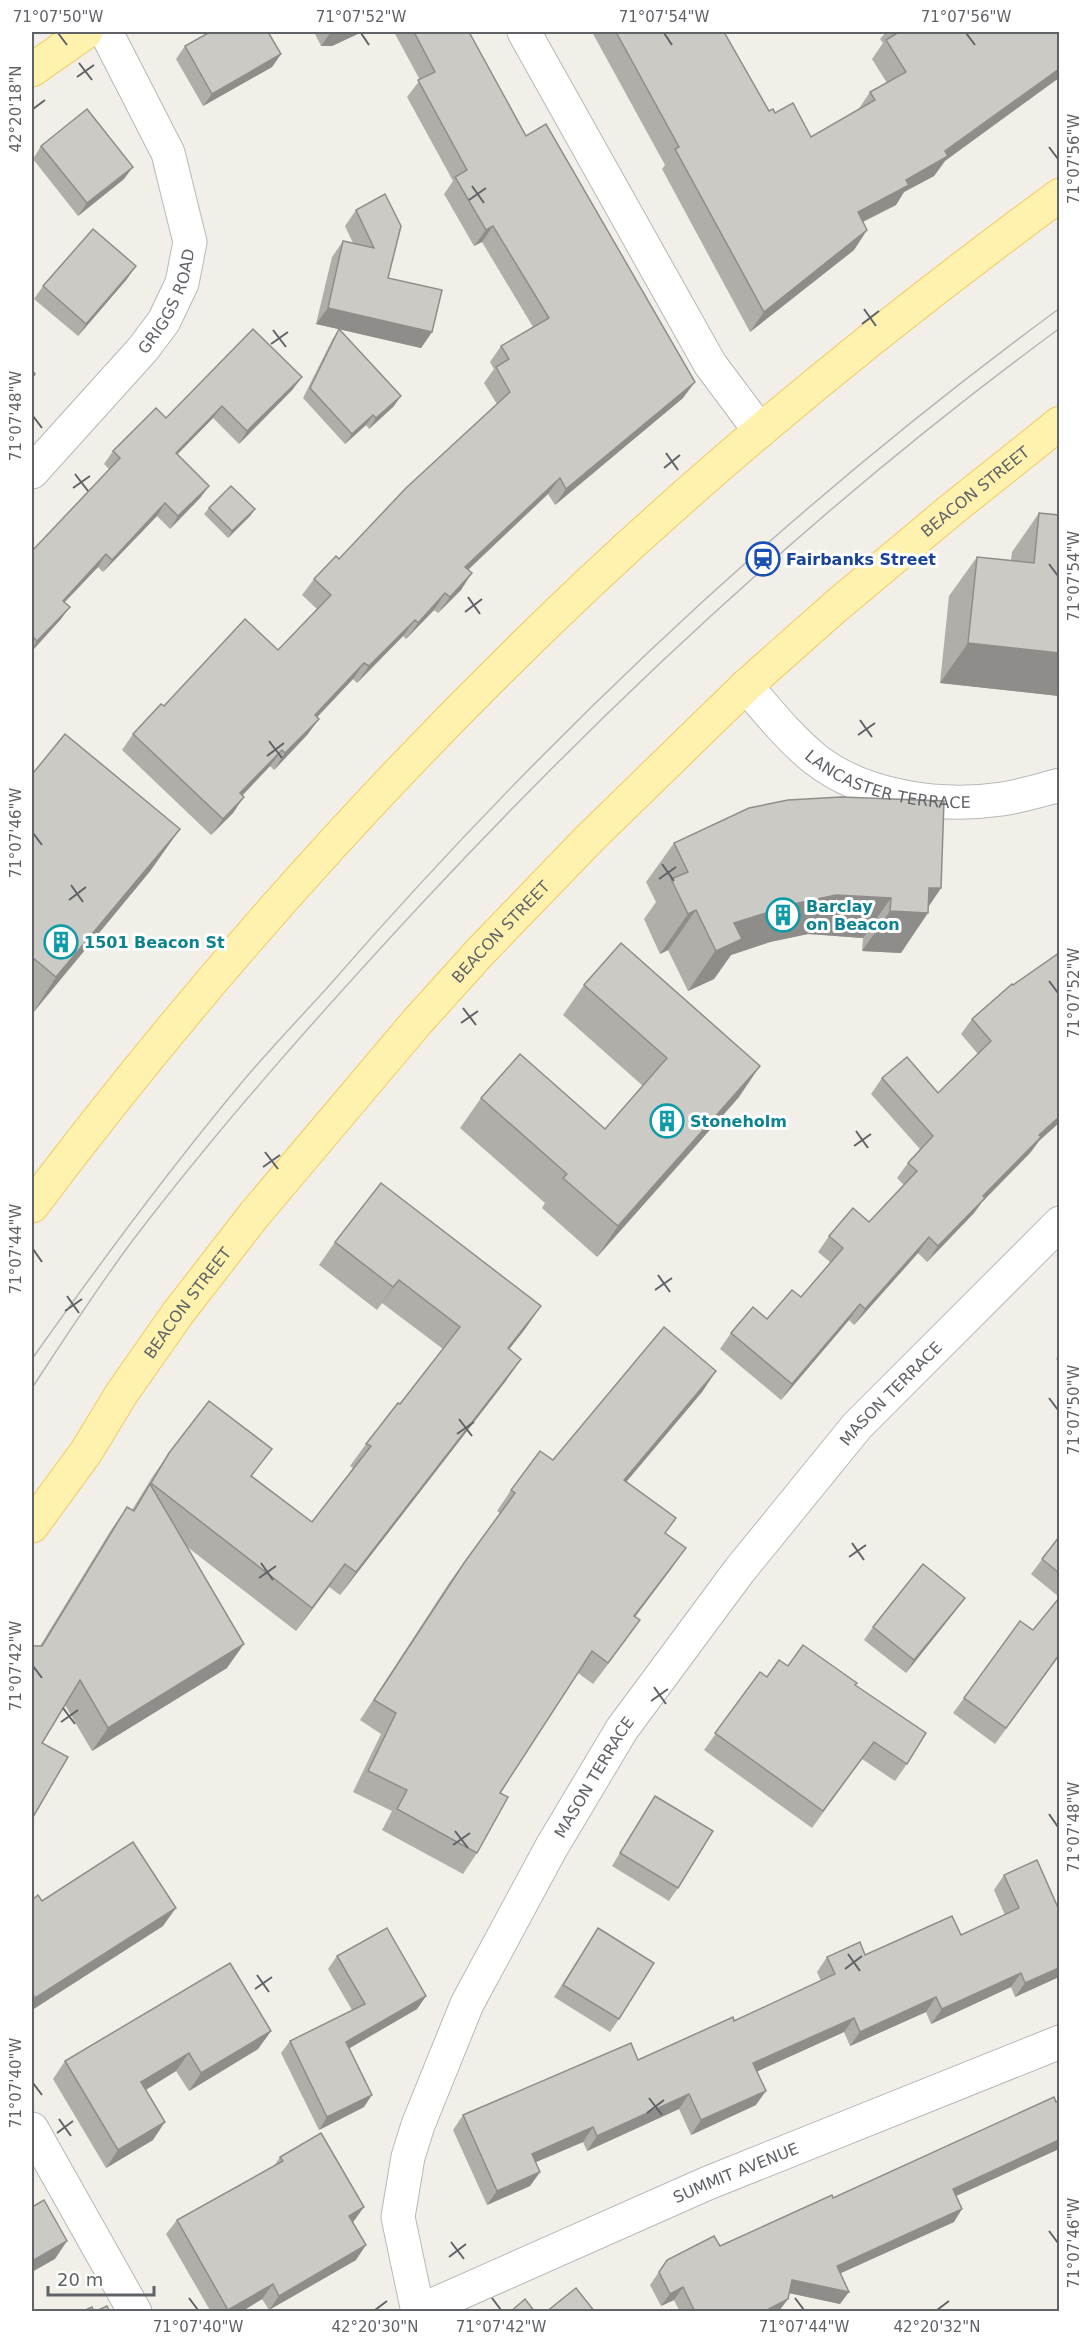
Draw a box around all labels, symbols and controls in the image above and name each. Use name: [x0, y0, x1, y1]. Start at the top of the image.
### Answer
text: 71°07'50"W: [13, 8, 103, 26]
text: 71°07'52"W: [316, 8, 406, 26]
text: 71°07'54"W: [619, 8, 709, 26]
text: 71°07'56"W: [921, 8, 1011, 26]
text: 42°20'18"N: [7, 65, 25, 153]
text: 71°07'56"W: [1065, 114, 1083, 204]
street label: GRIGGS ROAD: [133, 247, 198, 357]
text: 71°07'48"W: [7, 371, 25, 461]
street label: BEACON STREET: [917, 442, 1033, 541]
text: 71°07'54"W: [1065, 531, 1083, 621]
station icon: Fairbanks Street: [745, 541, 781, 577]
place label: Fairbanks Street: [786, 550, 936, 569]
street label: LANCASTER TERRACE: [802, 746, 971, 812]
text: 71°07'46"W: [7, 788, 25, 878]
street label: BEACON STREET: [447, 876, 553, 987]
building icon: Barclay on Beacon: [765, 897, 801, 933]
place label: Barclay on Beacon: [806, 897, 900, 934]
building icon: 1501 Beacon St: [43, 924, 79, 960]
place label: 1501 Beacon St: [84, 933, 225, 952]
text: 71°07'52"W: [1065, 948, 1083, 1038]
building icon: Stoneholm: [649, 1103, 685, 1139]
place label: Stoneholm: [690, 1112, 787, 1131]
text: 71°07'44"W: [7, 1204, 25, 1294]
street label: BEACON STREET: [140, 1243, 235, 1362]
street label: MASON TERRACE: [836, 1337, 946, 1449]
text: 71°07'50"W: [1065, 1365, 1083, 1455]
text: 71°07'42"W: [7, 1621, 25, 1711]
street label: MASON TERRACE: [550, 1713, 638, 1841]
text: 71°07'48"W: [1065, 1782, 1083, 1872]
text: 71°07'40"W: [7, 2038, 25, 2128]
street label: SUMMIT AVENUE: [670, 2138, 801, 2207]
text: 71°07'46"W: [1065, 2198, 1083, 2288]
scale bar: [48, 2259, 154, 2297]
text: 20 m: [57, 2269, 103, 2290]
text: 71°07'40"W: [153, 2318, 243, 2336]
text: 42°20'30"N: [331, 2318, 419, 2336]
text: 71°07'42"W: [456, 2318, 546, 2336]
text: 71°07'44"W: [759, 2318, 849, 2336]
text: 42°20'32"N: [893, 2318, 981, 2336]

